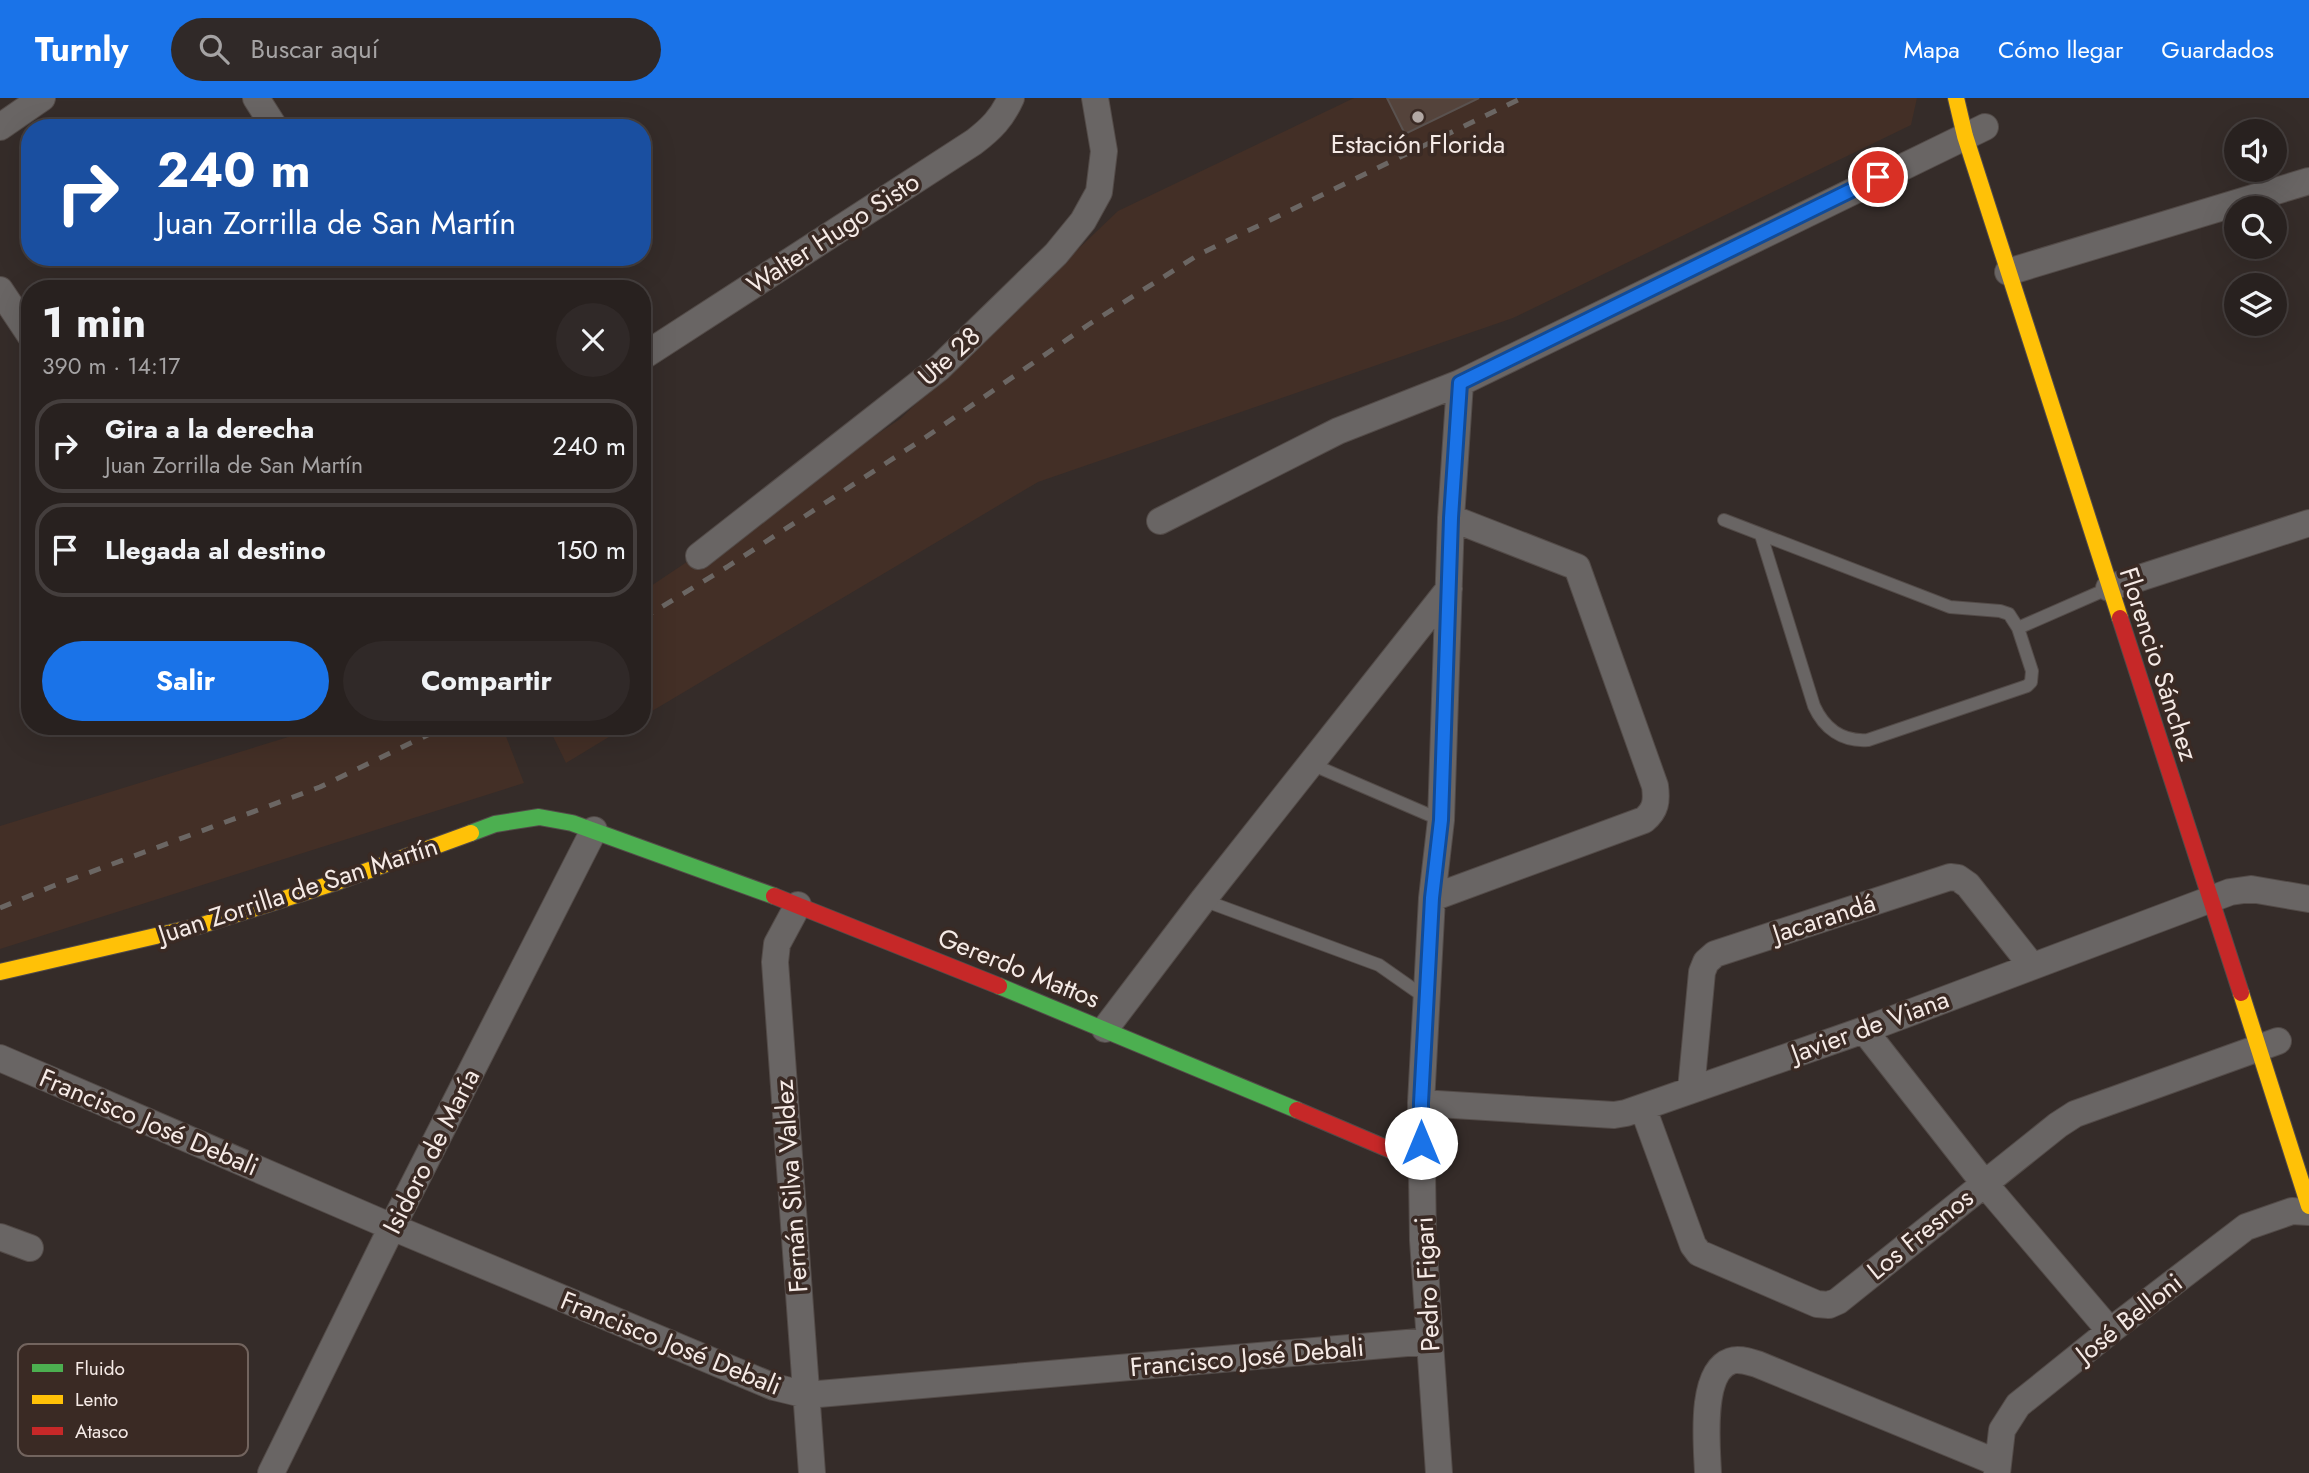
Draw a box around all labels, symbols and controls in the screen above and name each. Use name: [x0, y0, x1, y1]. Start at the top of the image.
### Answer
search box: [171, 18, 661, 81]
text: Turnly: [35, 26, 129, 73]
icon: search: [195, 30, 233, 68]
text: Buscar aquí: [251, 30, 379, 68]
text: Mapa: [1904, 32, 1960, 67]
text: Cómo llegar: [1998, 32, 2123, 67]
text: Guardados: [2161, 32, 2274, 67]
marker: Estación Florida: [1410, 109, 1426, 125]
map controls: [2224, 119, 2287, 336]
button: sound: [2224, 119, 2287, 182]
place label: Estación Florida: [1331, 125, 1505, 163]
text: 240 m: [157, 135, 311, 205]
icon: right: [42, 147, 133, 238]
pin: [1848, 147, 1908, 207]
icon: arrive: [1859, 158, 1897, 196]
street label: Walter Hugo Sisto: [739, 163, 927, 303]
button: search: [2224, 196, 2287, 259]
text: Juan Zorrilla de San Martín: [157, 200, 516, 246]
button: layers: [2224, 273, 2287, 336]
text: 1 min: [42, 292, 146, 353]
button: close: [556, 303, 630, 377]
street label: Ute 28: [909, 318, 989, 394]
text: 390 m · 14:17: [42, 349, 180, 383]
text: Gira a la derecha: [105, 410, 314, 448]
icon: right: [46, 427, 84, 465]
text: 240 m: [552, 427, 626, 465]
text: Juan Zorrilla de San Martín: [105, 448, 363, 482]
icon: arrive: [46, 531, 84, 569]
text: Llegada al destino: [105, 531, 326, 569]
text: 150 m: [556, 531, 626, 569]
street label: Florencio Sánchez: [2110, 562, 2208, 766]
button: Salir: [42, 641, 329, 721]
button: Compartir: [343, 641, 630, 721]
street label: Juan Zorrilla de San Martín: [151, 827, 443, 954]
street label: Jacarandá: [1765, 884, 1880, 953]
street label: Gererdo Mattos: [932, 918, 1106, 1018]
street label: Javier de Viana: [1783, 980, 1954, 1073]
street label: Francisco José Debali: [33, 1059, 265, 1185]
street label: Isidoro de María: [373, 1062, 489, 1240]
street label: Fernán Silva Valdez: [765, 1078, 817, 1294]
position arrow: [1384, 1106, 1458, 1180]
street label: Los Fresnos: [1859, 1179, 1981, 1289]
street label: Pedro Figari: [1404, 1216, 1450, 1352]
street label: José Belloni: [2065, 1264, 2191, 1374]
street label: Francisco José Debali: [555, 1281, 787, 1405]
street label: Francisco José Debali: [1128, 1328, 1366, 1386]
legend: [18, 1344, 248, 1456]
text: Fluido: [75, 1355, 125, 1382]
text: Lento: [75, 1386, 118, 1413]
text: Atasco: [75, 1418, 128, 1445]

